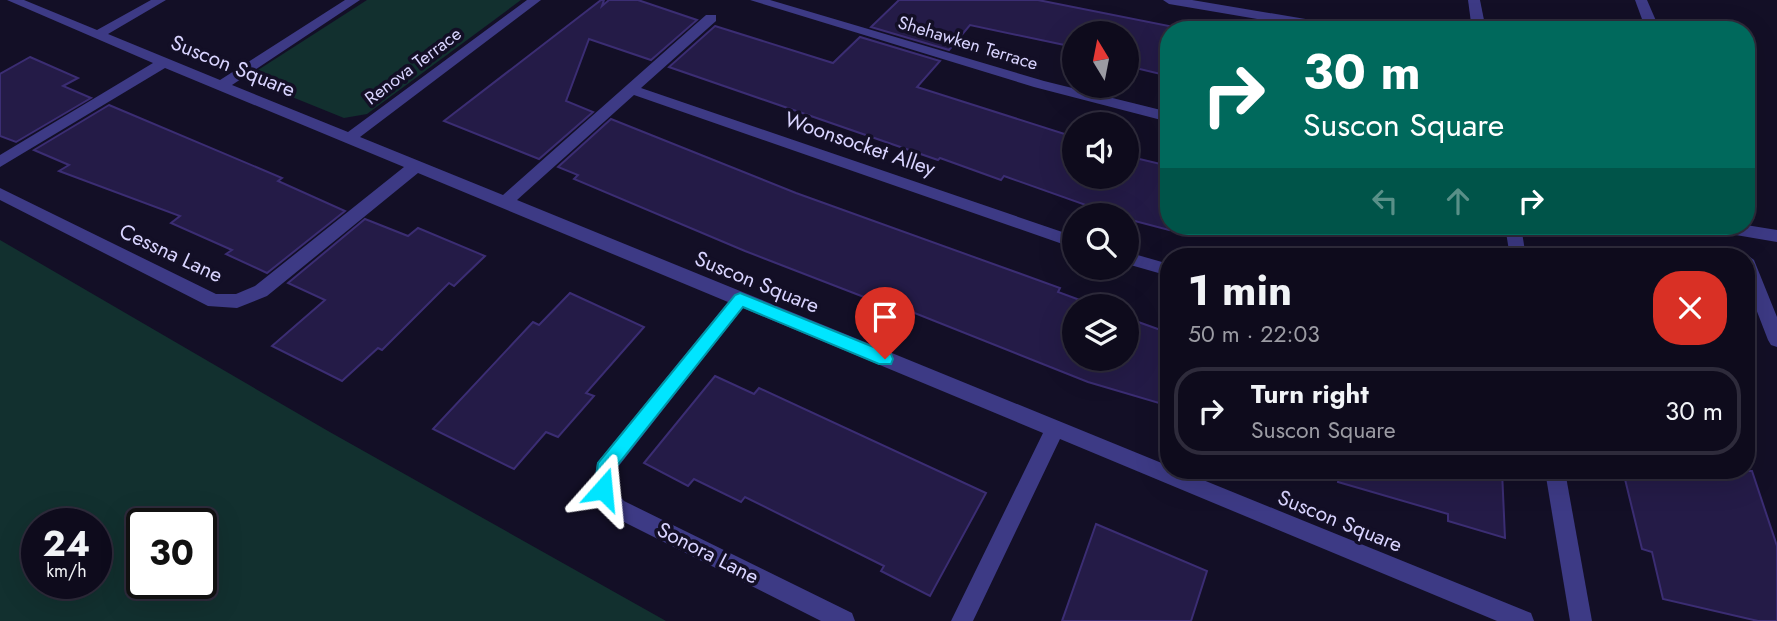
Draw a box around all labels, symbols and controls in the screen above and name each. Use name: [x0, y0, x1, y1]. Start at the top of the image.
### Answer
street label: Shehawken Terrace: [895, 9, 1041, 77]
street label: Renova Terrace: [359, 21, 467, 111]
north arrow: [1062, 21, 1139, 98]
map controls: [1062, 21, 1139, 371]
street label: Suscon Square: [166, 27, 300, 105]
text: 30 m: [1303, 37, 1421, 107]
icon: right: [1188, 49, 1279, 140]
text: Suscon Square: [1303, 102, 1504, 148]
street label: Woonsocket Alley: [781, 104, 940, 184]
button: sound: [1062, 112, 1139, 189]
icon: left: [1366, 182, 1404, 220]
icon: ahead: [1439, 182, 1477, 220]
icon: right: [1512, 182, 1550, 220]
button: search: [1062, 203, 1139, 280]
street label: Cessna Lane: [114, 216, 228, 290]
street label: Suscon Square: [690, 243, 824, 321]
text: 1 min: [1188, 260, 1292, 321]
button: close: [1653, 271, 1727, 345]
pin: [855, 287, 915, 359]
button: layers: [1062, 294, 1139, 371]
icon: arrive: [866, 298, 904, 336]
text: 50 m · 22:03: [1188, 317, 1320, 351]
text: Turn right: [1251, 375, 1369, 413]
icon: right: [1192, 392, 1230, 430]
text: 30 m: [1665, 392, 1723, 430]
text: Suscon Square: [1251, 413, 1396, 447]
position arrow: [566, 452, 640, 526]
street label: Suscon Square: [1273, 482, 1407, 560]
speed limit sign: 30: [126, 508, 217, 599]
street label: Sonora Lane: [652, 515, 764, 592]
text: 24: [43, 519, 90, 569]
text: km/h: [46, 558, 87, 584]

